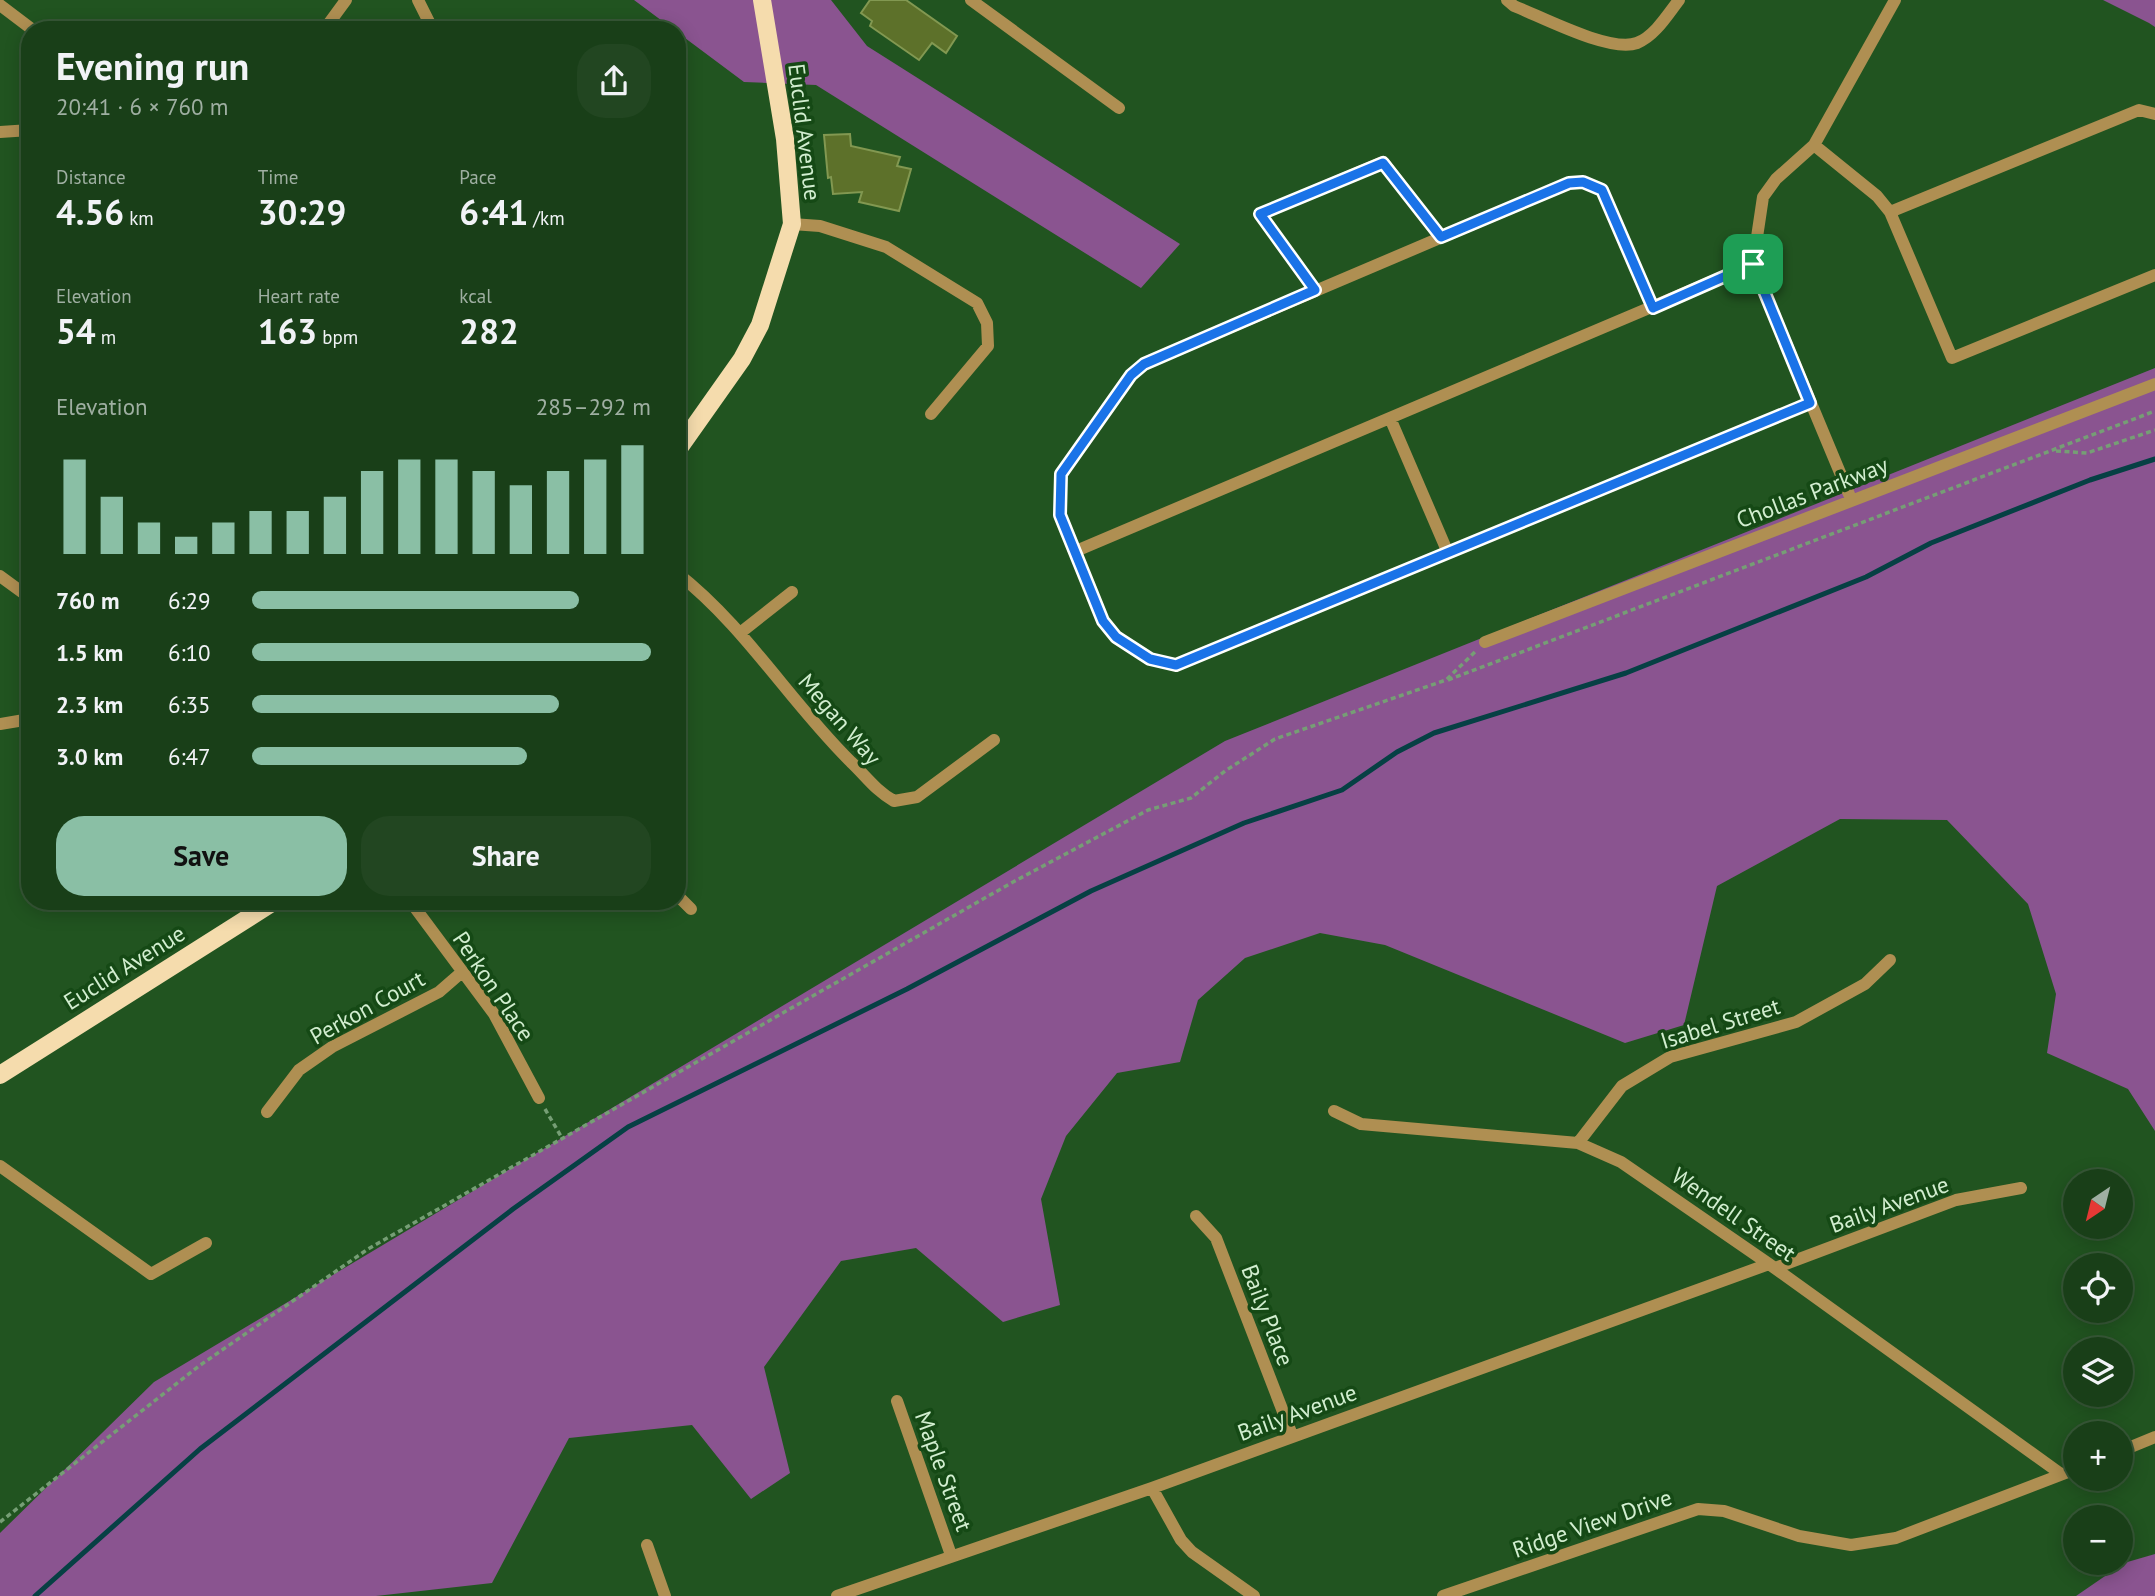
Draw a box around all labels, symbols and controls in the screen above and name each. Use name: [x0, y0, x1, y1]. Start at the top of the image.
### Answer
text: Evening run: [56, 41, 249, 90]
button: share: [577, 44, 651, 118]
street label: Euclid Avenue: [782, 62, 828, 202]
text: 20:41 · 6 × 760 m: [56, 92, 228, 121]
text: Distance: [56, 165, 126, 189]
text: Time: [258, 165, 298, 189]
text: Pace: [459, 165, 497, 189]
text: 4.56: [56, 189, 124, 235]
text: 30:29: [258, 189, 346, 235]
text: 6:41: [459, 189, 528, 235]
text: km: [124, 206, 154, 230]
text: /km: [528, 206, 565, 230]
pin: [1723, 234, 1783, 294]
icon: arrive: [1734, 245, 1772, 283]
text: Elevation: [56, 284, 132, 308]
text: Heart rate: [258, 284, 340, 308]
text: kcal: [459, 284, 492, 308]
text: 54: [56, 308, 96, 354]
text: 163: [258, 308, 317, 354]
text: 282: [459, 308, 519, 354]
text: m: [96, 325, 116, 349]
text: bpm: [317, 325, 358, 349]
text: Elevation: [56, 392, 148, 421]
text: 285–292 m: [536, 392, 651, 421]
street label: Chollas Parkway: [1732, 450, 1892, 534]
text: 760 m: [56, 586, 119, 615]
text: 6:29: [168, 586, 211, 615]
text: 1.5 km: [56, 638, 123, 667]
text: 6:10: [168, 638, 211, 667]
street label: Megan Way: [792, 667, 888, 771]
text: 2.3 km: [56, 690, 123, 719]
text: 6:35: [168, 690, 211, 719]
text: 3.0 km: [56, 742, 123, 771]
text: 6:47: [168, 742, 211, 771]
button: Save: [56, 816, 347, 896]
button: Share: [361, 816, 651, 896]
street label: Euclid Avenue: [58, 918, 190, 1016]
street label: Perkon Place: [447, 926, 541, 1046]
street label: Perkon Court: [305, 964, 430, 1050]
street label: Isabel Street: [1657, 991, 1783, 1055]
street label: Wendell Street: [1666, 1161, 1802, 1267]
street label: Baily Avenue: [1825, 1169, 1953, 1239]
north arrow: [2063, 1169, 2133, 1239]
map controls: [2063, 1169, 2133, 1575]
button: locate: [2063, 1253, 2133, 1323]
street label: Baily Place: [1235, 1260, 1301, 1370]
button: layers: [2063, 1337, 2133, 1407]
street label: Baily Avenue: [1233, 1377, 1361, 1447]
street label: Maple Street: [909, 1407, 979, 1535]
button: +: [2063, 1421, 2133, 1491]
street label: Ridge View Drive: [1509, 1482, 1675, 1564]
button: −: [2063, 1505, 2133, 1575]

